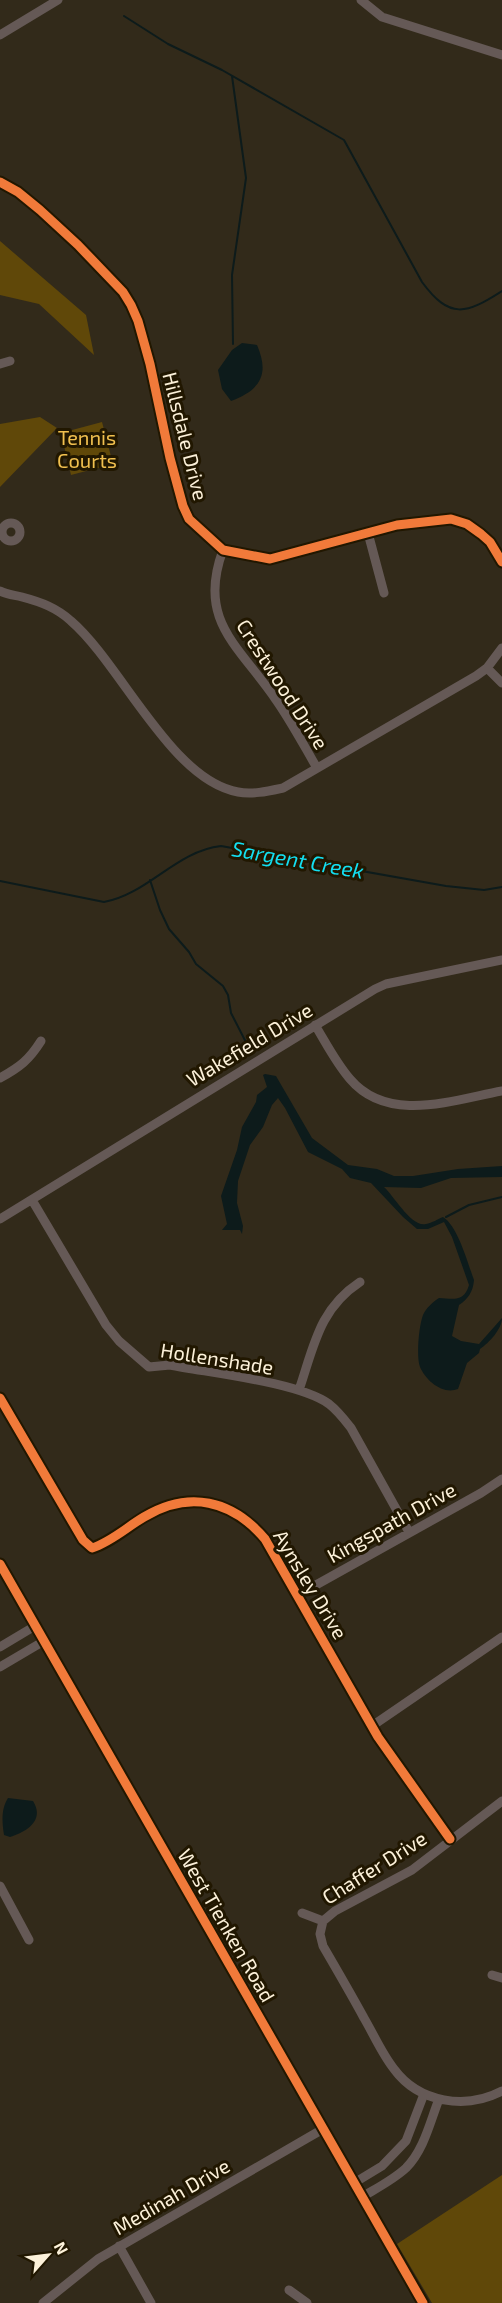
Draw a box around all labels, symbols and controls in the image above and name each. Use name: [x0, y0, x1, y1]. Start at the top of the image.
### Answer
street label: Hillsdale Drive: [158, 369, 214, 503]
park label: Tennis Courts: [57, 425, 117, 472]
street label: Crestwood Drive: [232, 614, 334, 754]
water label: Sargent Creek: [230, 835, 366, 883]
street label: Wakefield Drive: [182, 997, 316, 1091]
street label: Hollenshade: [159, 1337, 275, 1379]
street label: Kingspath Drive: [322, 1477, 460, 1567]
street label: Aynsley Drive: [269, 1525, 353, 1643]
street label: Chaffer Drive: [317, 1825, 431, 1909]
street label: West Tienken Road: [173, 1844, 281, 2006]
street label: Medinah Drive: [108, 2153, 234, 2239]
north arrow: [18, 2225, 78, 2285]
text: N: [51, 2238, 73, 2257]

